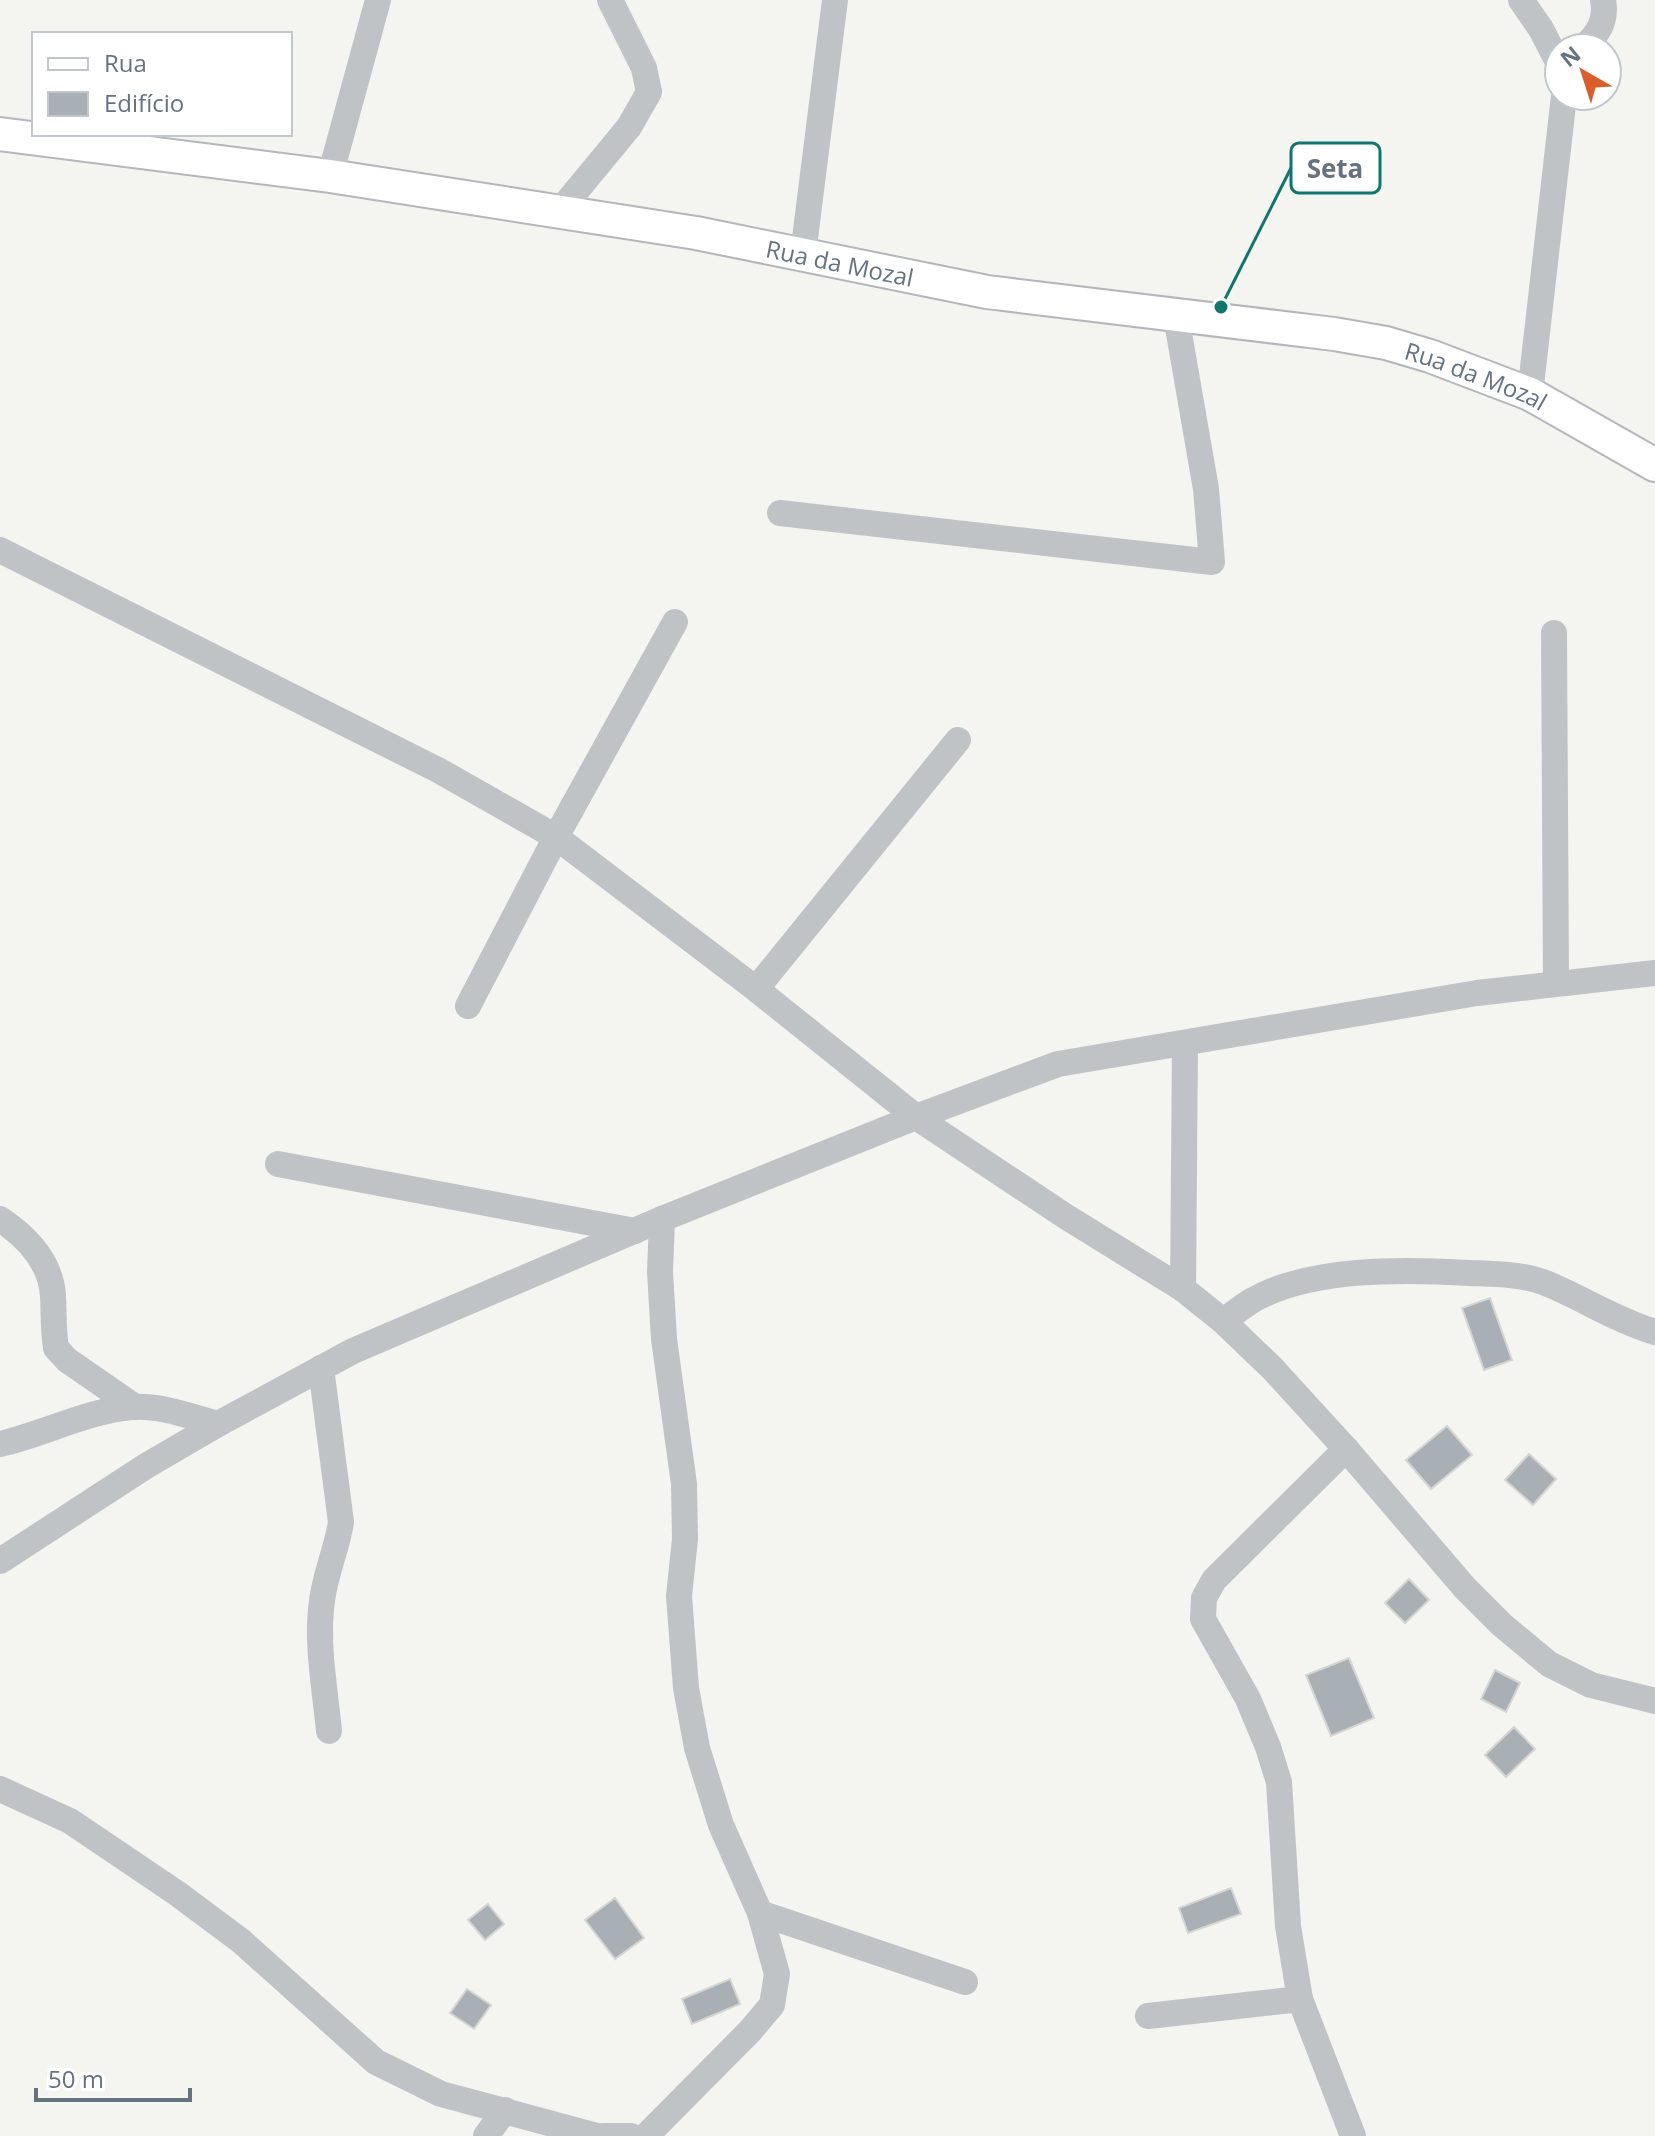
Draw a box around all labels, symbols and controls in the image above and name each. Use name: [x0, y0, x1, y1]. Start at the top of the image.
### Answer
legend: [32, 32, 292, 136]
north arrow: [1543, 32, 1623, 112]
text: N: [1553, 38, 1586, 73]
text: Rua: [104, 46, 147, 79]
text: Edifício: [104, 86, 184, 119]
callout: Seta: [1291, 143, 1380, 193]
text: Seta: [1307, 150, 1363, 186]
street label: Rua da Mozal: [763, 231, 917, 293]
street label: Rua da Mozal: [1401, 333, 1554, 417]
scale bar: [36, 2052, 190, 2102]
text: 50 m: [48, 2062, 104, 2095]

